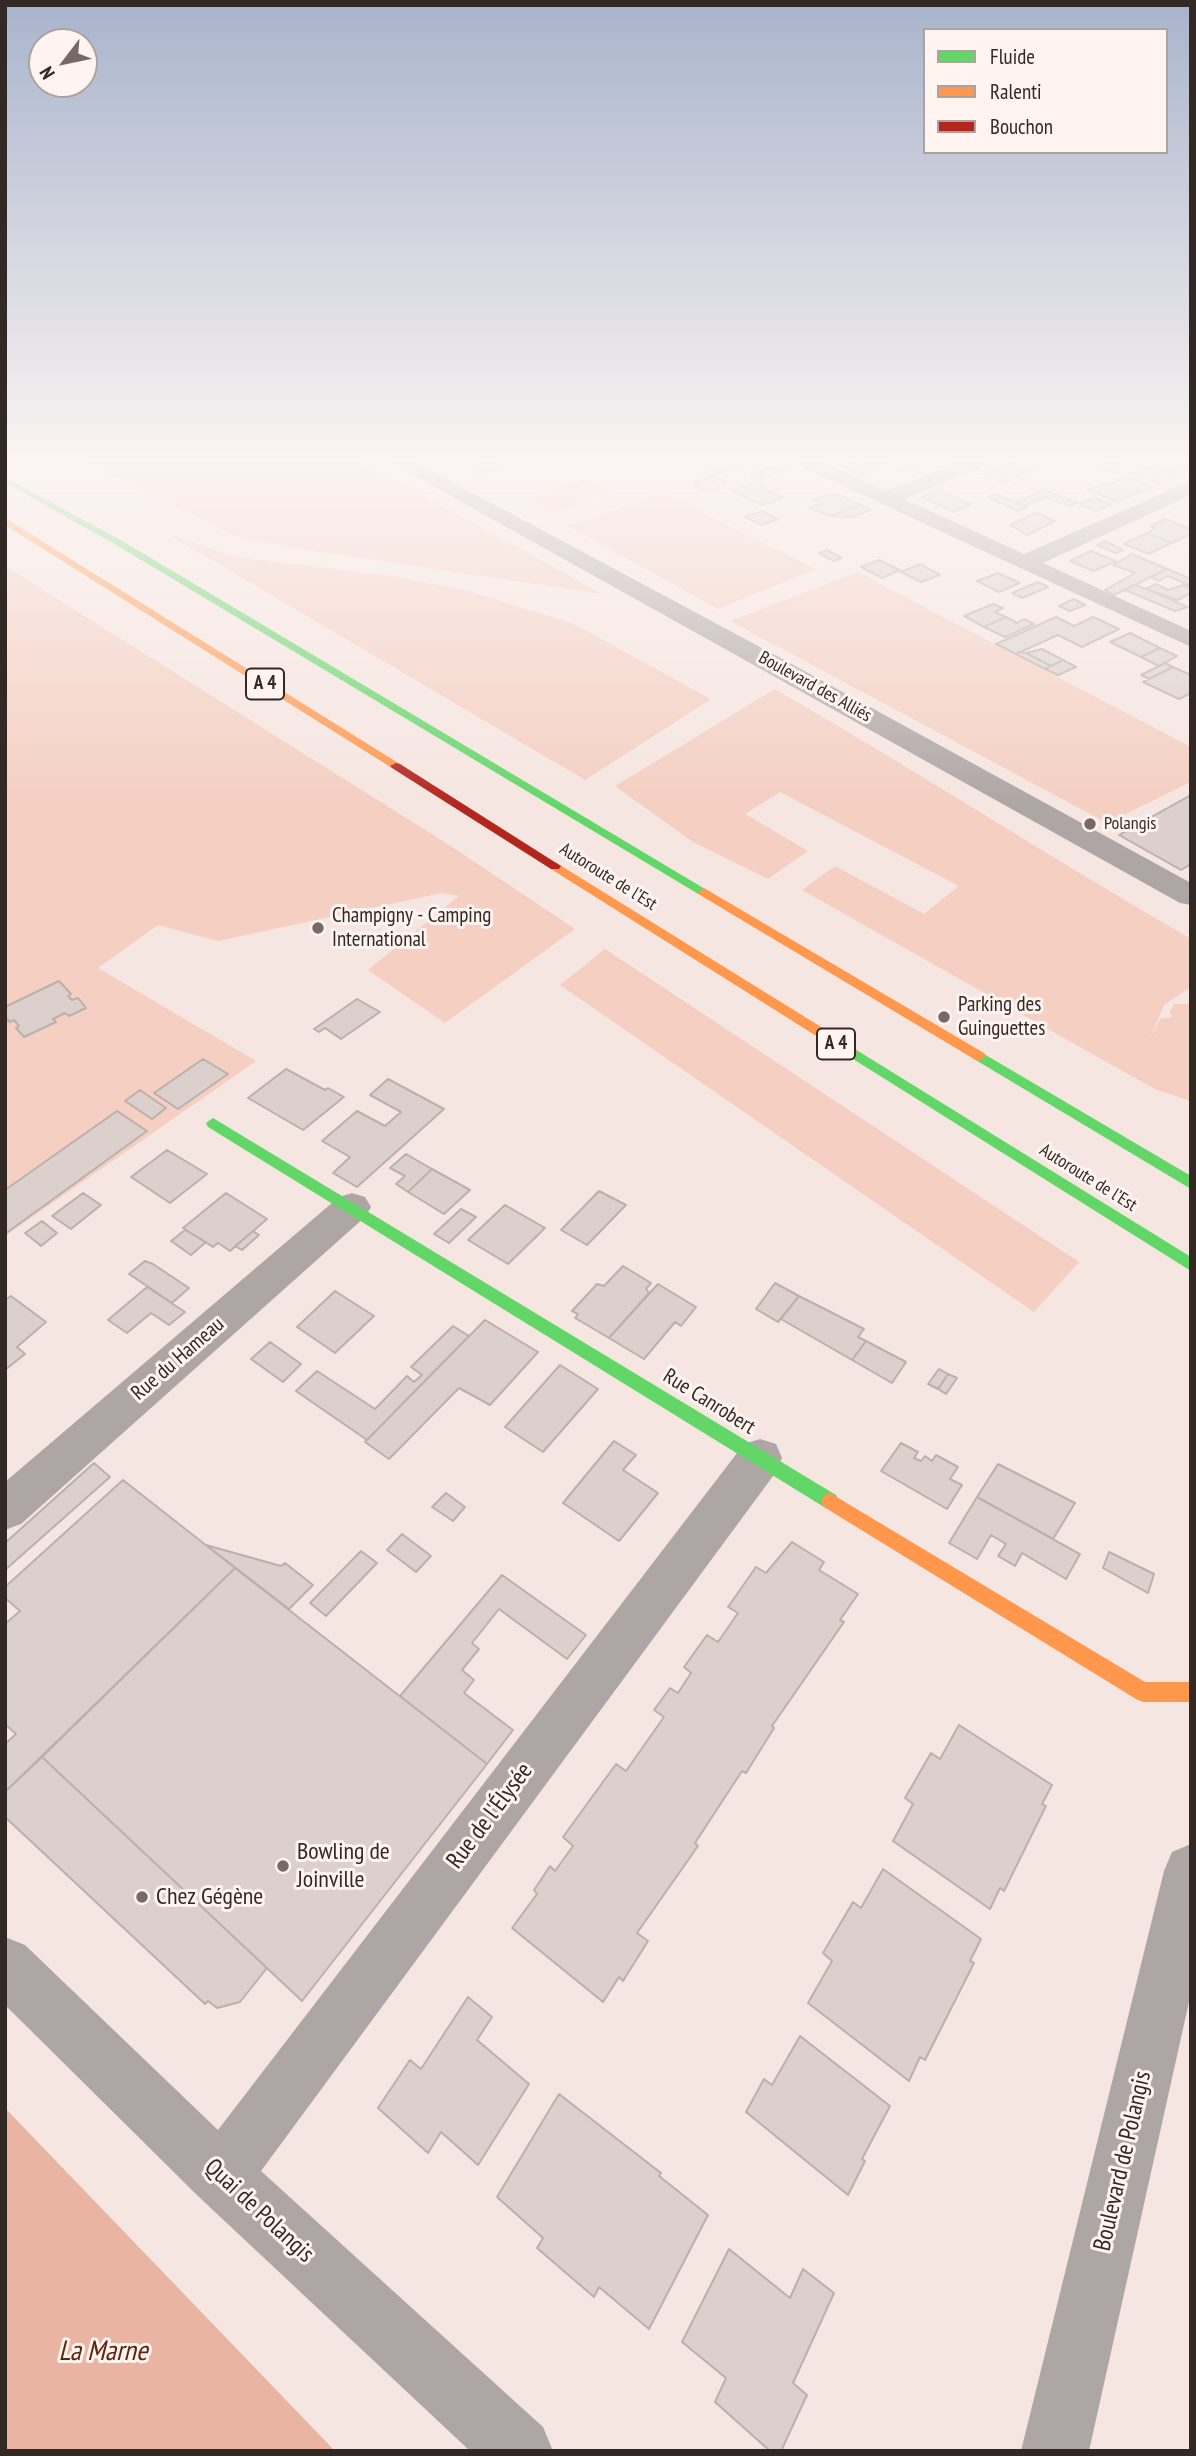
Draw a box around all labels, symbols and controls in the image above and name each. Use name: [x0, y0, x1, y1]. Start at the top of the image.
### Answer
north arrow: [28, 28, 98, 98]
legend: [923, 28, 1168, 154]
text: Fluide: [990, 43, 1035, 70]
text: N: [34, 62, 60, 84]
text: Ralenti: [990, 78, 1042, 105]
text: Bouchon: [990, 113, 1053, 140]
street label: Boulevard des Alliés: [755, 647, 875, 727]
road number: A 4: [246, 668, 284, 699]
place label: Polangis: [1104, 813, 1156, 835]
marker: Polangis: [1082, 816, 1098, 832]
street label: Autoroute de l’Est: [555, 839, 661, 915]
place label: Champigny - Camping International: [332, 903, 491, 953]
marker: Champigny - Camping International: [310, 920, 326, 936]
place label: Parking des Guinguettes: [958, 992, 1045, 1042]
marker: Parking des Guinguettes: [936, 1009, 952, 1025]
road number: A 4: [817, 1028, 855, 1060]
street label: Autoroute de l’Est: [1035, 1140, 1141, 1216]
street label: Rue du Hameau: [127, 1312, 229, 1406]
street label: Rue Canrobert: [658, 1364, 760, 1440]
street label: Rue de l'Élysée: [441, 1757, 539, 1875]
place label: Bowling de Joinville: [297, 1838, 390, 1894]
marker: Bowling de Joinville: [275, 1858, 291, 1874]
place label: Chez Gégène: [156, 1883, 263, 1911]
marker: Chez Gégène: [134, 1889, 150, 1905]
street label: Boulevard de Polangis: [1088, 2068, 1158, 2254]
street label: Quai de Polangis: [198, 2153, 320, 2269]
water label: La Marne: [59, 2335, 147, 2369]

